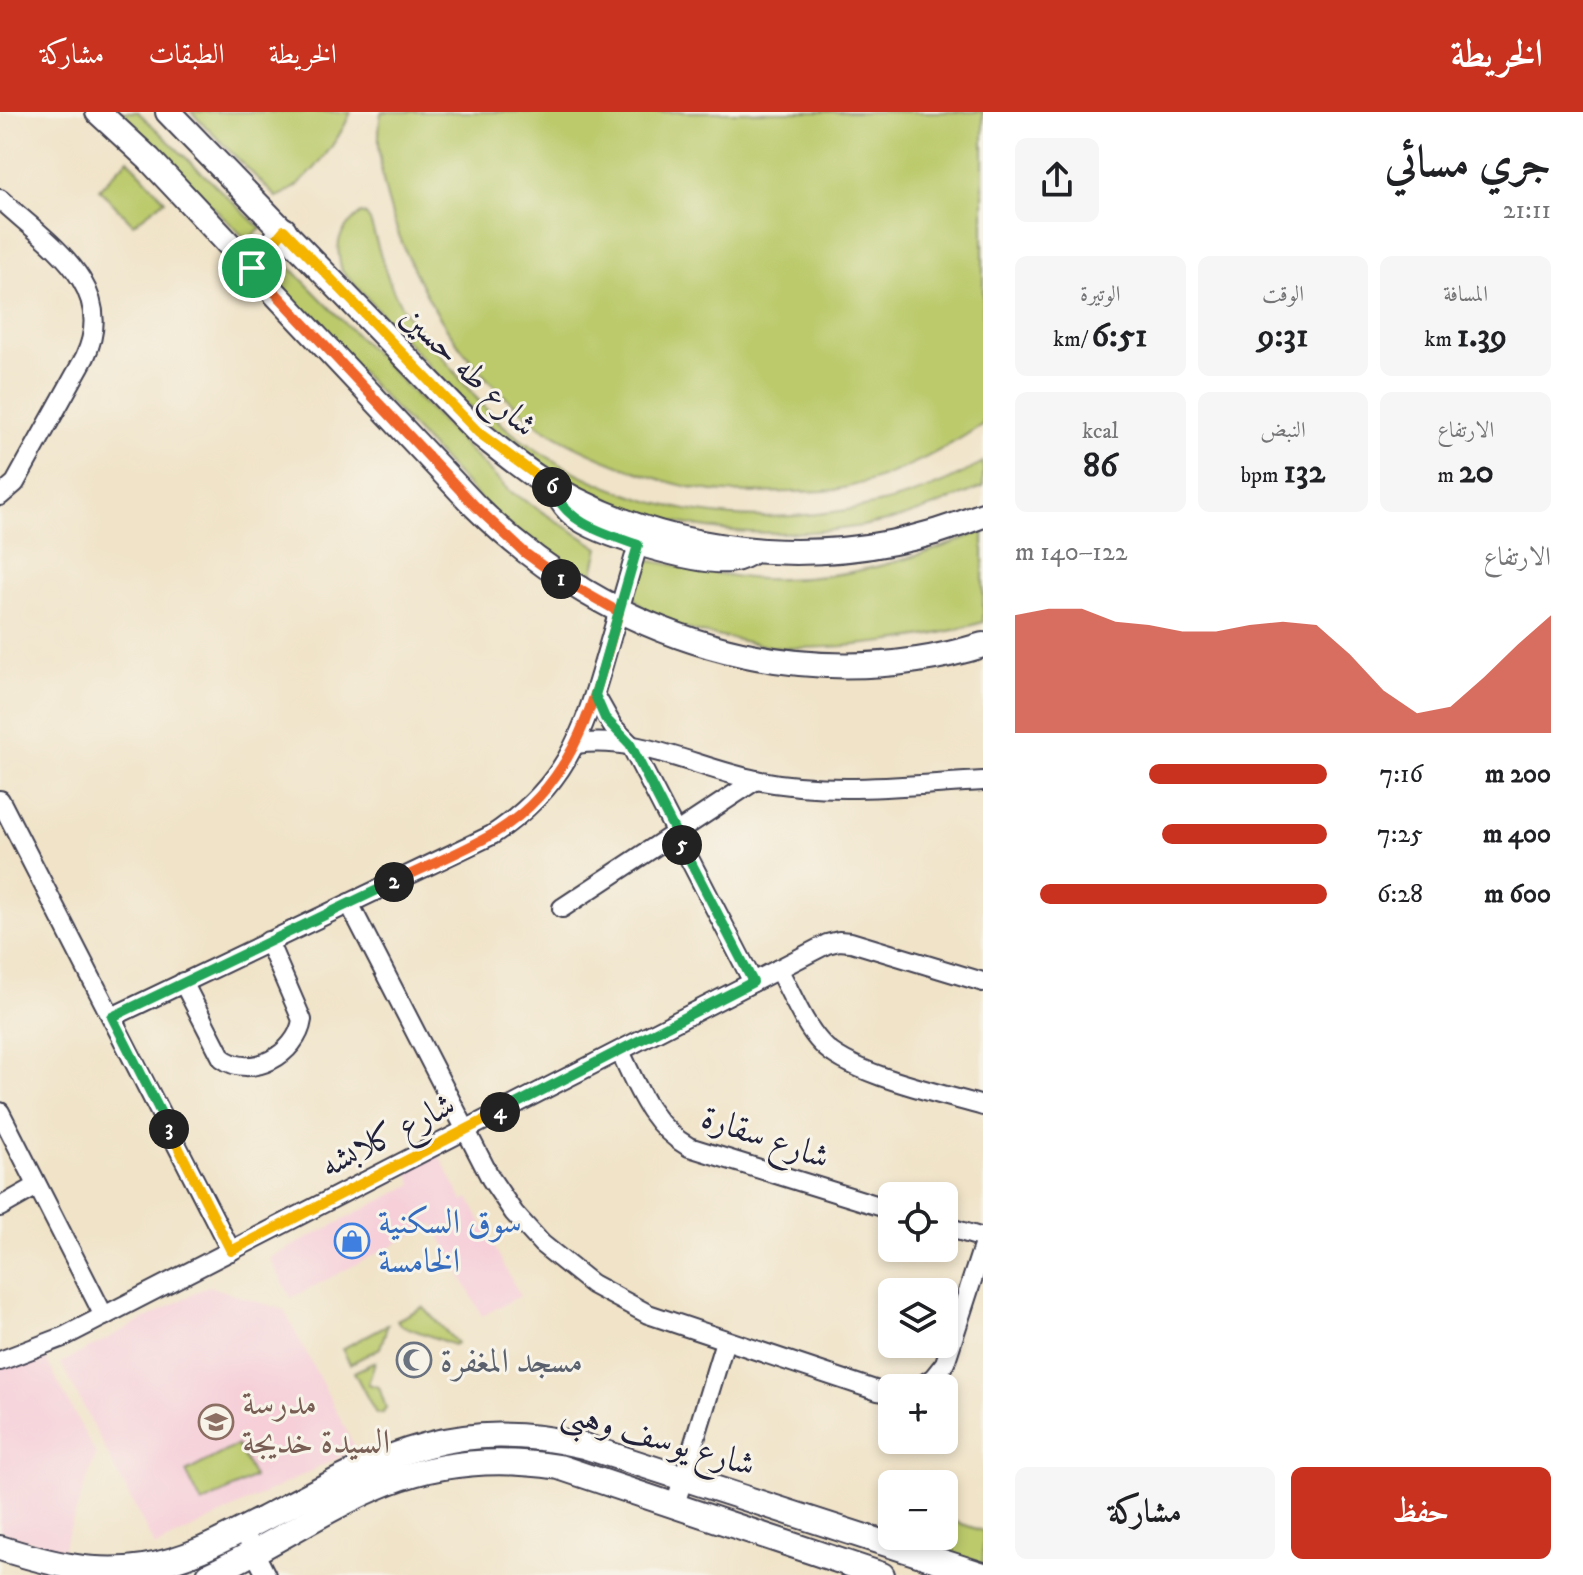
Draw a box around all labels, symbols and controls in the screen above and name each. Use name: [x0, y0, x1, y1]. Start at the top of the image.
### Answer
text: الخريطة: [1451, 31, 1543, 79]
text: مشاركة: [40, 37, 104, 72]
text: الطبقات: [148, 37, 225, 72]
text: الخريطة: [269, 37, 337, 72]
text: جري مسائي: [1385, 136, 1551, 191]
button: share: [1015, 138, 1099, 222]
text: 21:11: [1503, 194, 1551, 227]
pin: [218, 234, 286, 302]
icon: arrive: [230, 246, 274, 290]
text: الوتيرة: [1080, 281, 1121, 308]
text: الوقت: [1262, 281, 1304, 308]
text: المسافة: [1443, 281, 1488, 308]
street label: شارع طه حسين: [388, 296, 545, 451]
text: 6:51: [1091, 315, 1147, 357]
text: 9:31: [1258, 315, 1309, 357]
text: 1.39: [1457, 315, 1507, 357]
text: /km: [1053, 326, 1091, 353]
text: km: [1425, 326, 1457, 353]
text: النبض: [1260, 417, 1306, 444]
text: الارتفاع: [1437, 417, 1494, 444]
text: kcal: [1082, 418, 1118, 445]
text: 86: [1083, 445, 1118, 487]
text: 132: [1283, 451, 1325, 493]
text: 20: [1459, 451, 1494, 493]
text: bpm: [1241, 462, 1283, 489]
text: m: [1438, 462, 1459, 489]
pin: 6: [532, 467, 572, 507]
text: 6: [546, 473, 558, 500]
text: 122–140 m: [1015, 536, 1127, 569]
text: الارتفاع: [1484, 541, 1551, 574]
pin: 1: [541, 559, 581, 599]
text: 1: [557, 565, 565, 592]
text: 7:16: [1380, 758, 1423, 791]
text: 200 m: [1485, 758, 1551, 791]
text: 7:25: [1377, 818, 1423, 851]
text: 400 m: [1483, 818, 1551, 851]
pin: 5: [662, 825, 702, 865]
text: 5: [677, 831, 687, 858]
pin: 2: [374, 862, 414, 902]
text: 2: [389, 868, 399, 895]
text: 6:28: [1377, 878, 1423, 911]
text: 600 m: [1484, 878, 1551, 911]
street label: شارع كلابشه: [313, 1084, 465, 1193]
pin: 4: [480, 1092, 520, 1132]
street label: شارع سقارة: [694, 1096, 835, 1185]
text: 4: [494, 1098, 506, 1125]
pin: 3: [149, 1109, 189, 1149]
text: 3: [165, 1115, 173, 1142]
map controls: [878, 1182, 958, 1550]
button: locate: [878, 1182, 958, 1262]
place label: سوق السكنية الخامسة: [378, 1202, 522, 1283]
shop icon: سوق السكنية الخامسة: [333, 1222, 371, 1260]
button: layers: [878, 1278, 958, 1358]
mosque icon: مسجد المغفرة: [395, 1341, 433, 1379]
place label: مسجد المغفرة: [440, 1341, 583, 1383]
button: +: [878, 1374, 958, 1454]
place label: مدرسة السيدة خديجة: [242, 1383, 390, 1464]
street label: شارع يوسف وهبى: [555, 1391, 760, 1492]
school or university icon: مدرسة السيدة خديجة: [197, 1403, 235, 1441]
button: مشاركة: [1015, 1467, 1275, 1559]
button: حفظ: [1291, 1467, 1551, 1559]
button: −: [878, 1470, 958, 1550]

